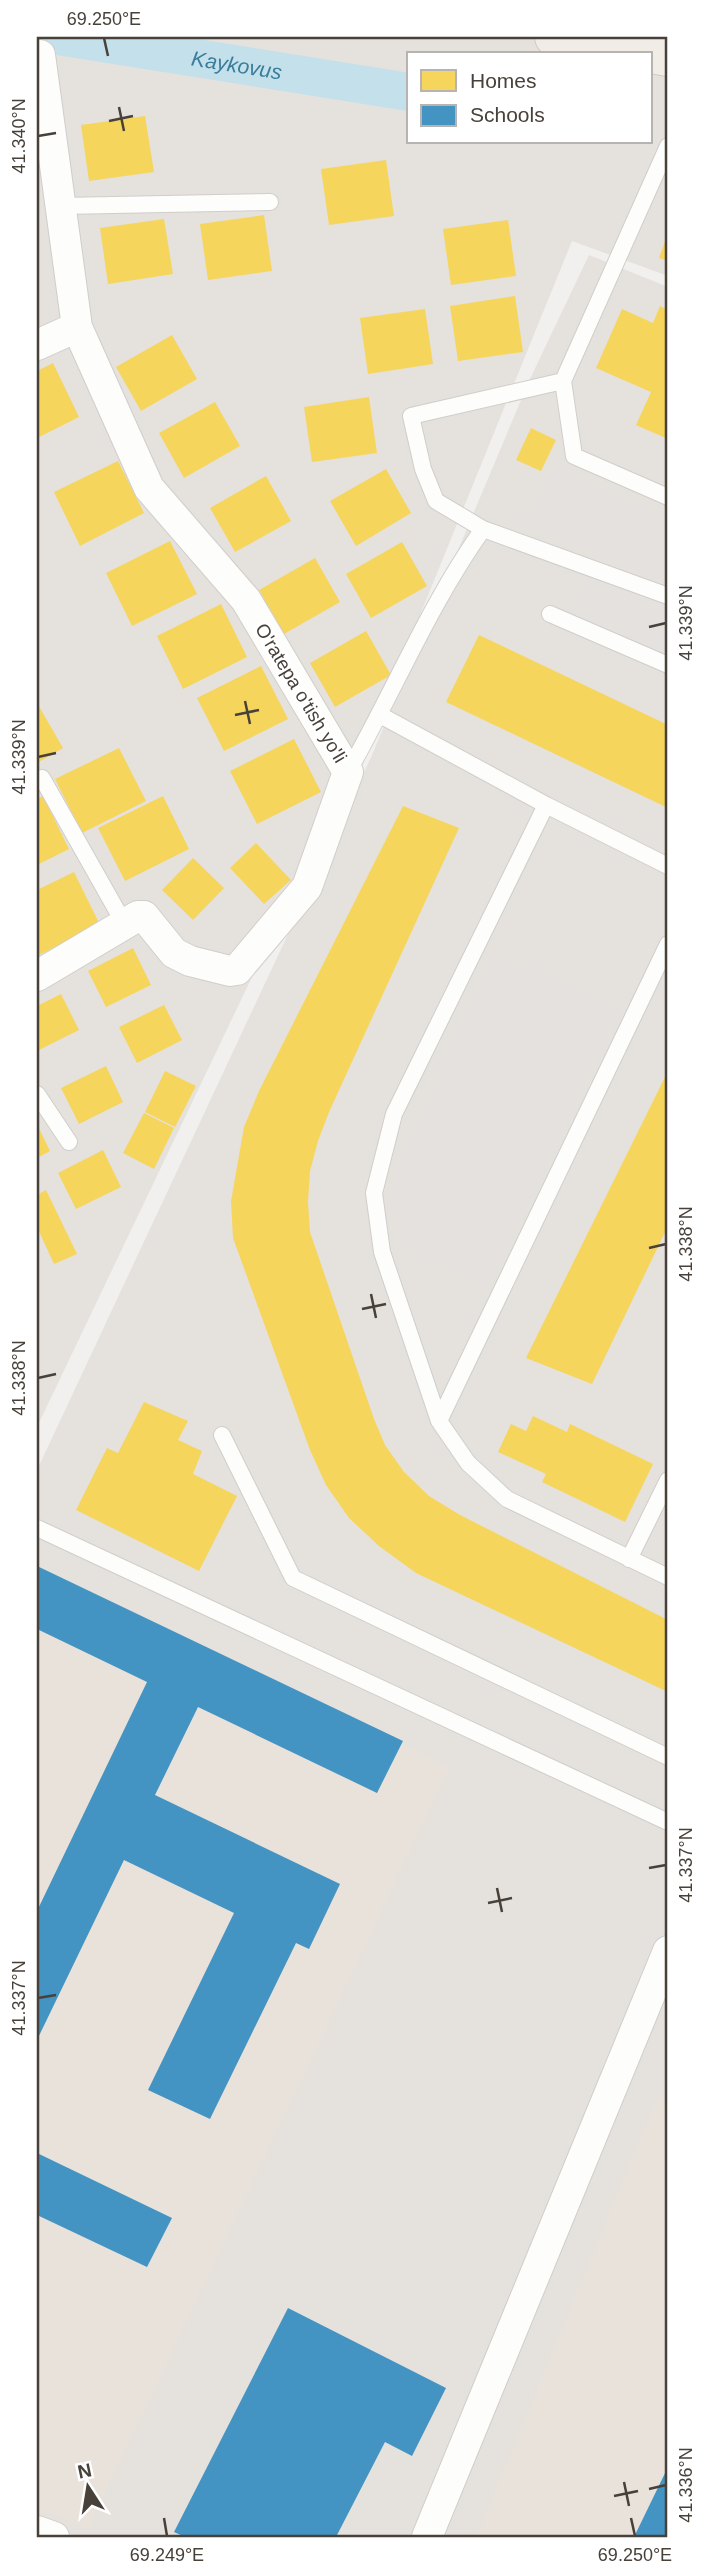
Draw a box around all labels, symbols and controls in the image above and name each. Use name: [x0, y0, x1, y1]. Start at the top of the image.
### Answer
text: 69.250°E: [67, 9, 141, 29]
water label: Kaykovus: [190, 46, 284, 83]
legend: [407, 52, 652, 144]
text: Homes: [470, 69, 537, 92]
text: 41.340°N: [9, 98, 29, 174]
text: Schools: [470, 103, 545, 126]
text: 41.339°N: [676, 585, 696, 661]
street label: O'ratepa o'tish yo'li: [251, 620, 351, 766]
text: 41.339°N: [9, 719, 29, 795]
text: 41.338°N: [676, 1206, 696, 1282]
text: 41.338°N: [9, 1340, 29, 1416]
text: 41.337°N: [676, 1827, 696, 1903]
text: 41.337°N: [9, 1960, 29, 2036]
text: 41.336°N: [676, 2447, 696, 2523]
north arrow: [52, 2452, 122, 2522]
text: N: [76, 2459, 93, 2483]
text: 69.249°E: [130, 2545, 204, 2565]
text: 69.250°E: [598, 2545, 672, 2565]

